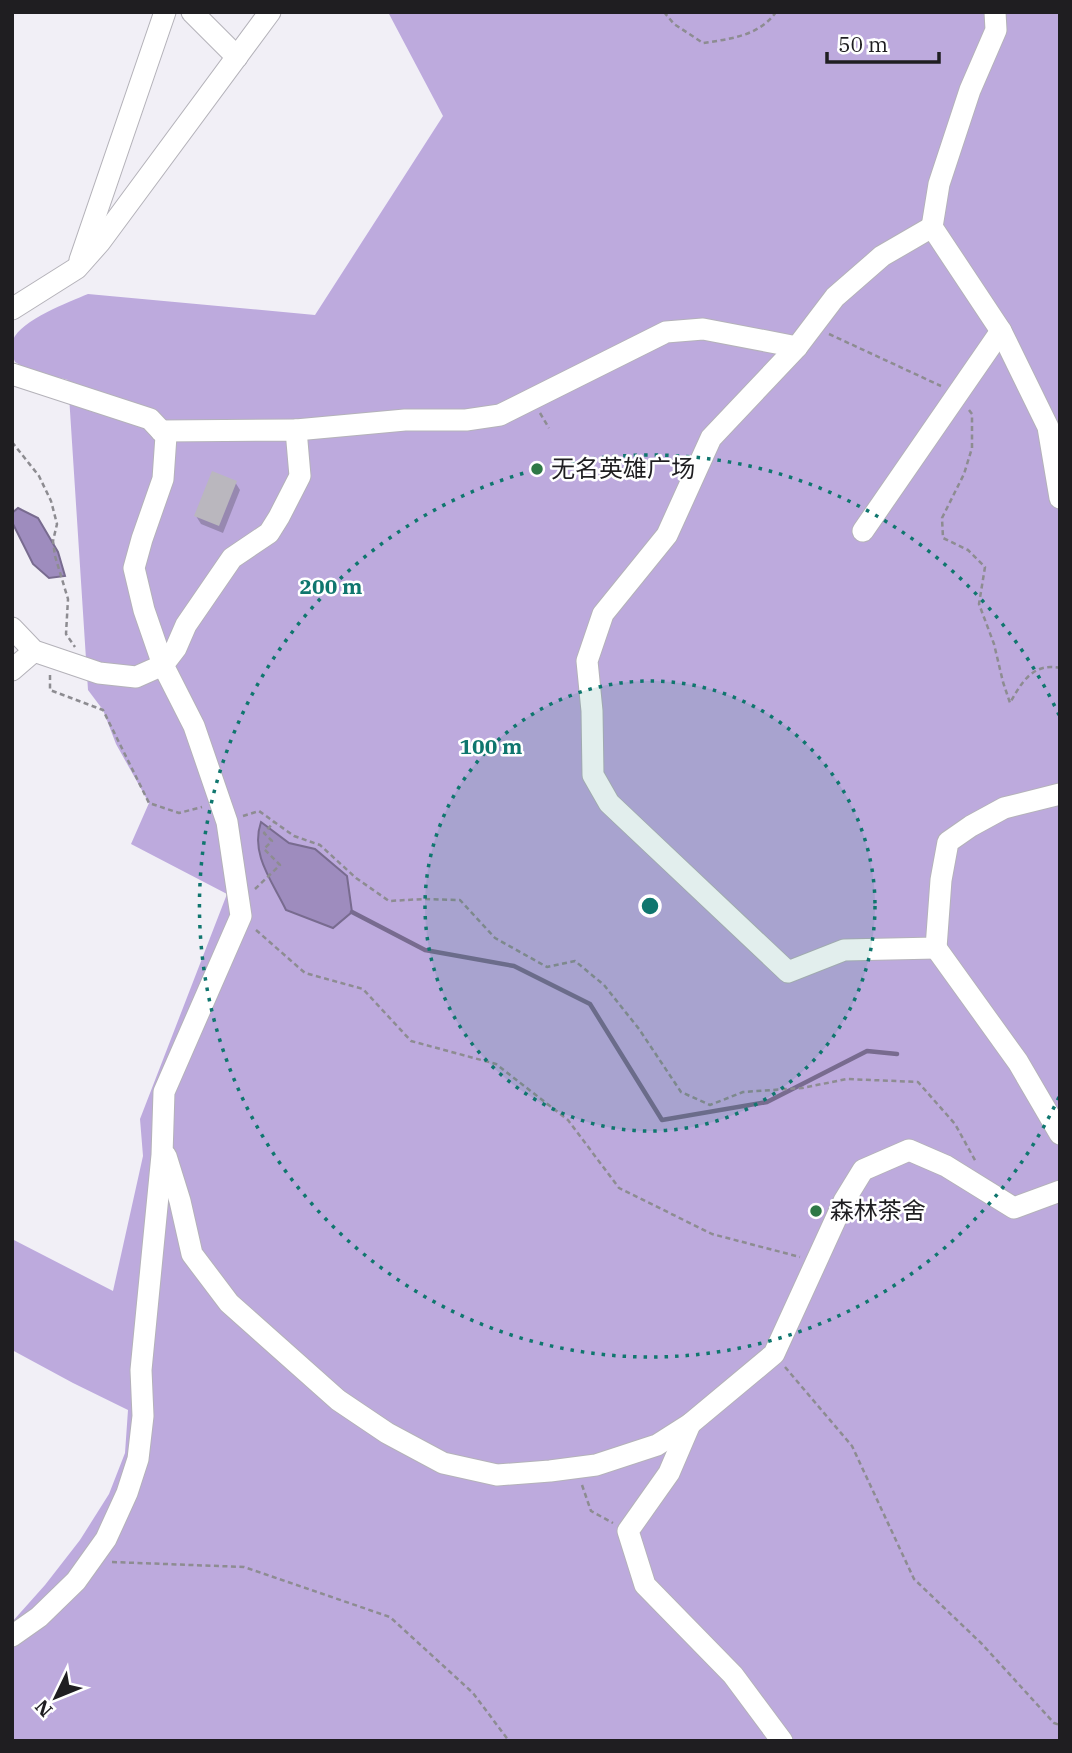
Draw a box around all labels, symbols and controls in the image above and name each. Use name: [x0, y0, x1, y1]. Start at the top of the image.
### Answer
scale bar: [827, 21, 939, 65]
text: 50 m: [838, 30, 888, 58]
place label: 无名英雄广场: [551, 452, 695, 484]
marker: 无名英雄广场: [529, 461, 545, 477]
text: 200 m: [299, 572, 363, 600]
text: 100 m: [459, 732, 523, 760]
centre of rings: [638, 894, 662, 918]
place label: 森林茶舍: [830, 1194, 926, 1226]
marker: 森林茶舍: [808, 1203, 824, 1219]
north arrow: [21, 1662, 91, 1732]
text: N: [30, 1695, 57, 1722]

